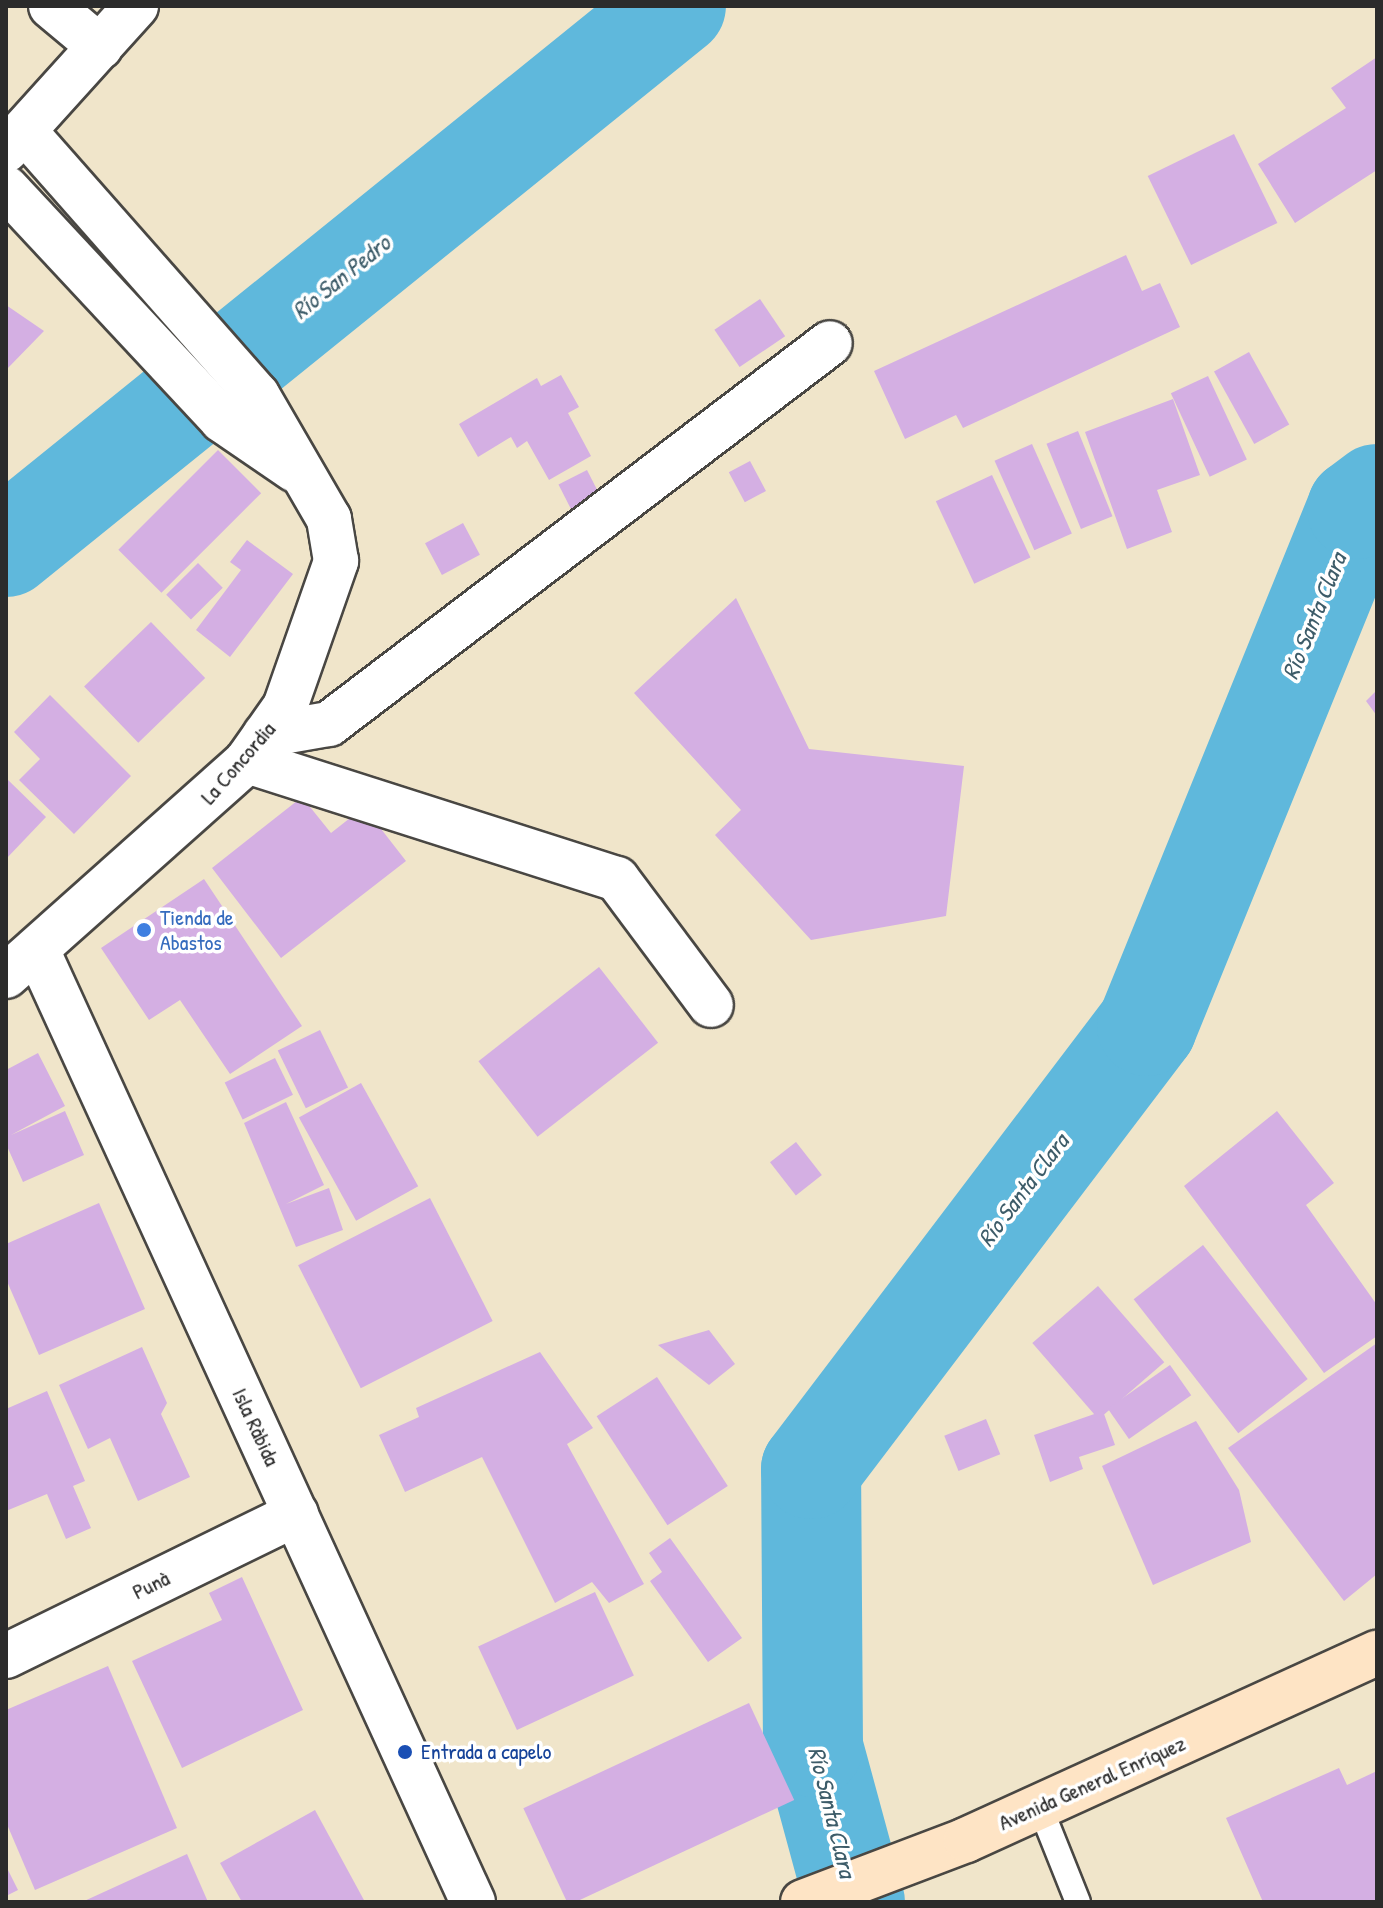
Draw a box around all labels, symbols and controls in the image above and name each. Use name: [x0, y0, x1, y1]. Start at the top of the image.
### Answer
water label: Río San Pedro: [286, 229, 396, 325]
water label: Río Santa Clara: [1276, 549, 1352, 683]
street label: La Concordia: [195, 716, 281, 810]
place label: Tienda de Abastos: [160, 904, 234, 956]
marker: Tienda de Abastos: [135, 921, 153, 939]
water label: Río Santa Clara: [971, 1128, 1075, 1252]
street label: Isla Ràbida: [227, 1384, 285, 1470]
street label: Punà: [128, 1565, 174, 1605]
street label: Avenida General Enríquez: [995, 1730, 1189, 1836]
place label: Entrada a capelo: [421, 1739, 551, 1765]
marker: Entrada a capelo: [396, 1743, 414, 1761]
water label: Río Santa Clara: [802, 1744, 862, 1880]

